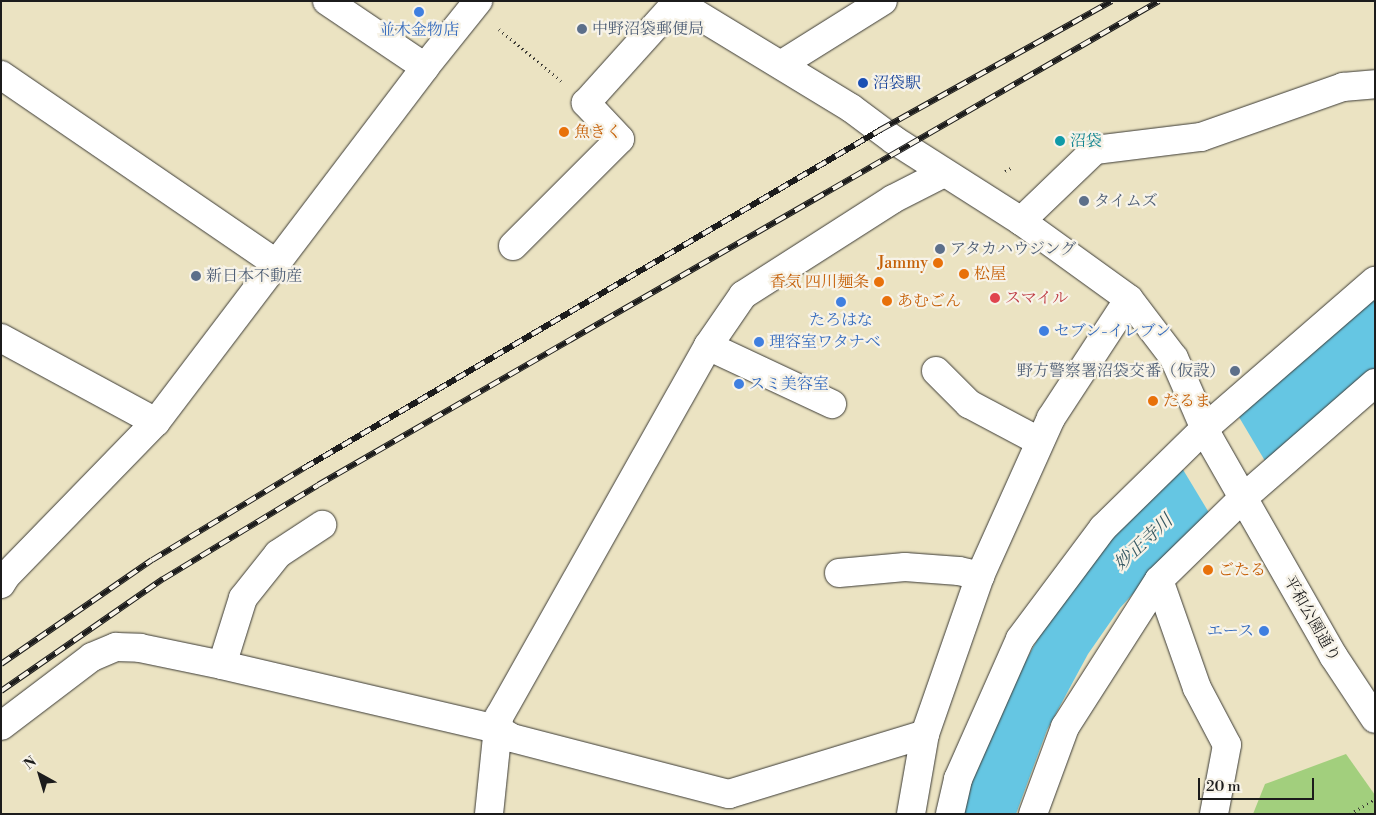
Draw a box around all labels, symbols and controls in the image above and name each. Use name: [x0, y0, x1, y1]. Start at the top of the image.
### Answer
marker: 並木金物店: [413, 6, 425, 18]
place label: 中野沼袋郵便局: [592, 19, 704, 39]
place label: 並木金物店: [379, 20, 459, 40]
marker: 中野沼袋郵便局: [576, 23, 588, 35]
place label: 沼袋駅: [873, 73, 921, 93]
marker: 沼袋駅: [857, 77, 869, 89]
place label: 魚きく: [574, 122, 622, 142]
marker: 魚きく: [558, 126, 570, 138]
place label: 沼袋: [1070, 131, 1102, 151]
marker: 沼袋: [1054, 135, 1066, 147]
place label: タイムズ: [1094, 191, 1158, 211]
marker: タイムズ: [1078, 195, 1090, 207]
place label: アタカハウジング: [950, 239, 1078, 259]
marker: アタカハウジング: [934, 243, 946, 255]
place label: Jammy: [877, 253, 928, 273]
marker: Jammy: [932, 257, 944, 269]
place label: 松屋: [974, 264, 1006, 284]
place label: 新日本不動産: [206, 266, 302, 286]
marker: 松屋: [958, 268, 970, 280]
marker: 新日本不動産: [190, 270, 202, 282]
place label: 香気 四川麺条: [770, 272, 869, 292]
marker: 香気 四川麺条: [873, 276, 885, 288]
place label: スマイル: [1005, 288, 1069, 308]
place label: あむごん: [897, 291, 961, 311]
marker: スマイル: [989, 292, 1001, 304]
marker: あむごん: [881, 295, 893, 307]
marker: たろはな: [835, 296, 847, 308]
place label: たろはな: [809, 310, 873, 330]
place label: セブン-イレブン: [1054, 321, 1172, 341]
marker: セブン-イレブン: [1038, 325, 1050, 337]
place label: 理容室ワタナベ: [769, 332, 881, 352]
marker: 理容室ワタナベ: [753, 336, 765, 348]
place label: 野方警察署沼袋交番（仮設）: [1017, 361, 1225, 381]
marker: 野方警察署沼袋交番（仮設）: [1229, 365, 1241, 377]
place label: スミ美容室: [749, 374, 829, 394]
marker: スミ美容室: [733, 378, 745, 390]
place label: だるま: [1163, 391, 1211, 411]
marker: だるま: [1147, 395, 1159, 407]
water label: 妙正寺川: [1110, 511, 1178, 575]
place label: ごたる: [1218, 560, 1266, 580]
marker: ごたる: [1202, 564, 1214, 576]
street label: 平和公園通り: [1280, 573, 1344, 665]
place label: エース: [1206, 621, 1254, 641]
marker: エース: [1258, 625, 1270, 637]
north arrow: [15, 750, 65, 800]
text: N: [21, 753, 41, 774]
scale bar: [1201, 768, 1317, 800]
text: 20 m: [1206, 777, 1241, 796]

